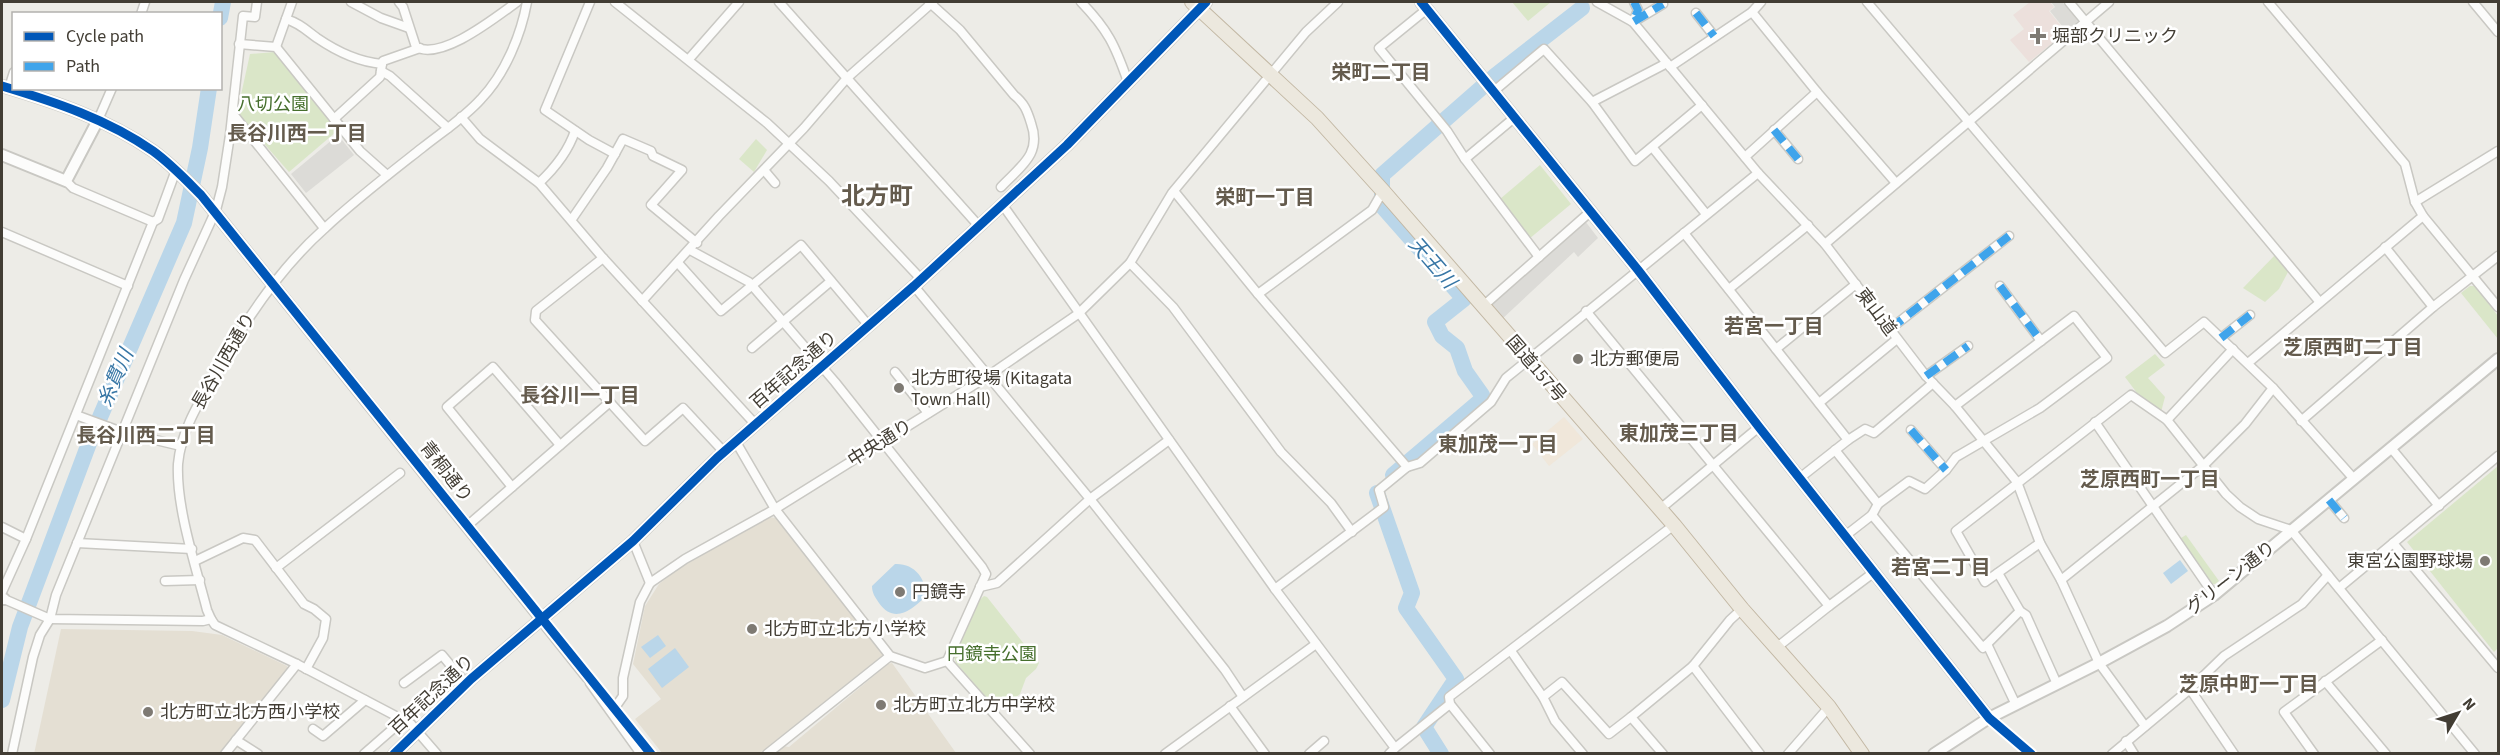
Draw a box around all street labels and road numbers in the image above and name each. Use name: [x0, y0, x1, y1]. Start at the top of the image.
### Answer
street label: 東山道: [1850, 283, 1902, 341]
street label: 長谷川西通り: [186, 308, 262, 414]
street label: 百年記念通り: [745, 325, 843, 415]
street label: 国道157号: [1500, 330, 1572, 408]
street label: 中央通り: [843, 413, 917, 473]
street label: 青桐通り: [414, 436, 478, 508]
street label: グリーン通り: [2181, 535, 2281, 621]
street label: 百年記念通り: [384, 649, 480, 741]

